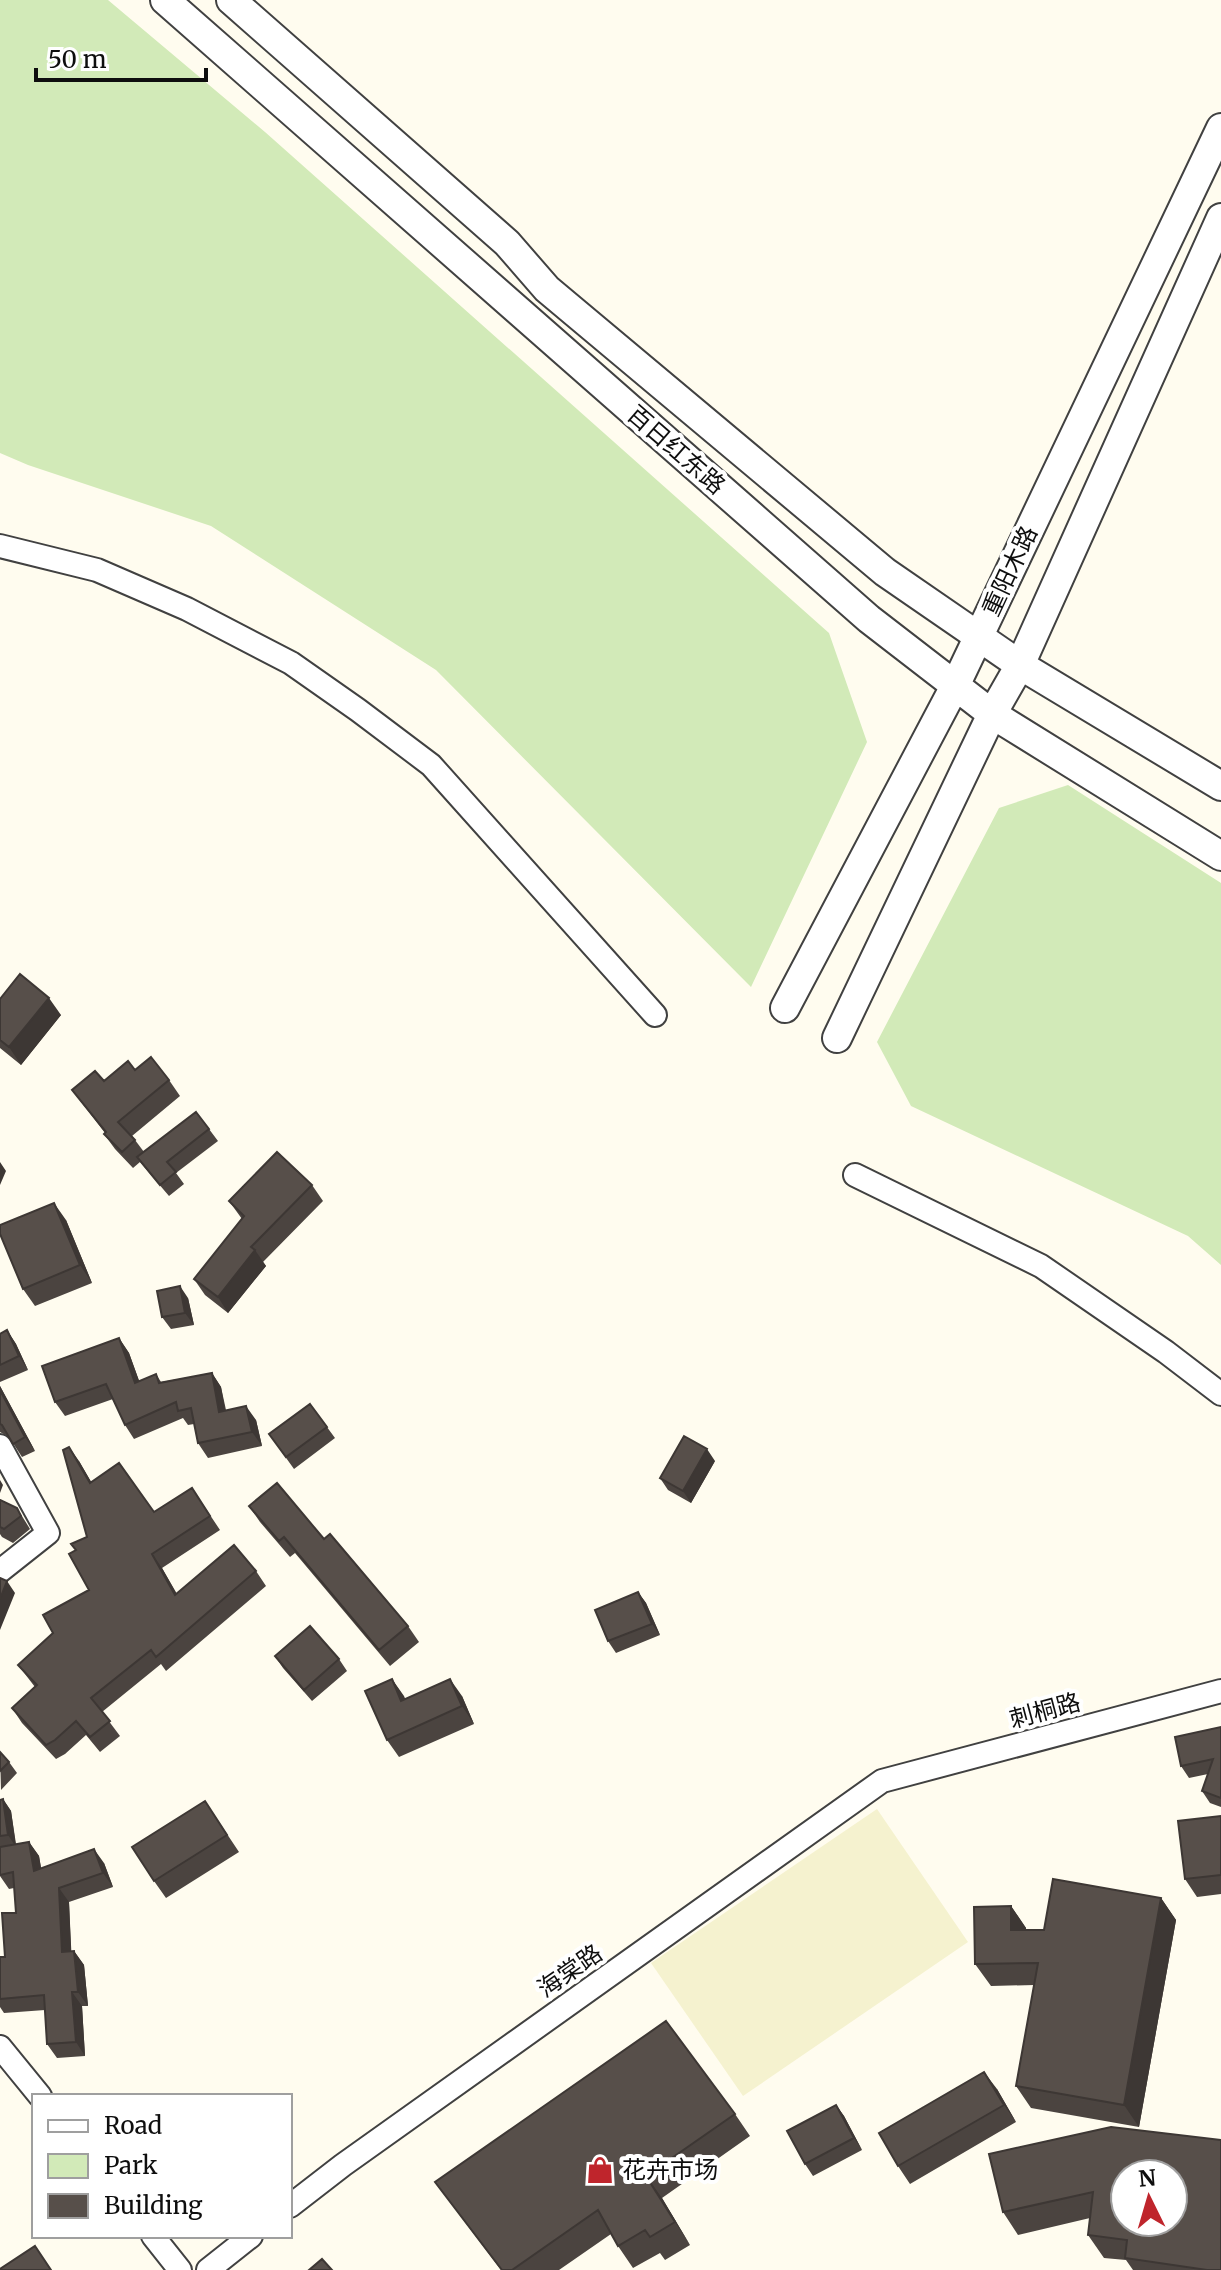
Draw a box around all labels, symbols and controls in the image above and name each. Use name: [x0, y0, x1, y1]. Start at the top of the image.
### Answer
scale bar: [36, 32, 206, 82]
text: 50 m: [48, 44, 107, 75]
street label: 百日红东路: [621, 399, 732, 501]
street label: 重阳木路: [975, 521, 1044, 621]
street label: 刺桐路: [1006, 1686, 1084, 1735]
street label: 海棠路: [531, 1937, 608, 2004]
legend: [32, 2094, 292, 2238]
text: Road: [104, 2110, 162, 2141]
text: Park: [104, 2150, 158, 2181]
place label: 花卉市场: [622, 2154, 718, 2185]
shop icon: 花卉市场: [585, 2155, 615, 2185]
north arrow: [1109, 2158, 1189, 2238]
text: N: [1137, 2163, 1158, 2193]
text: Building: [104, 2190, 203, 2221]

